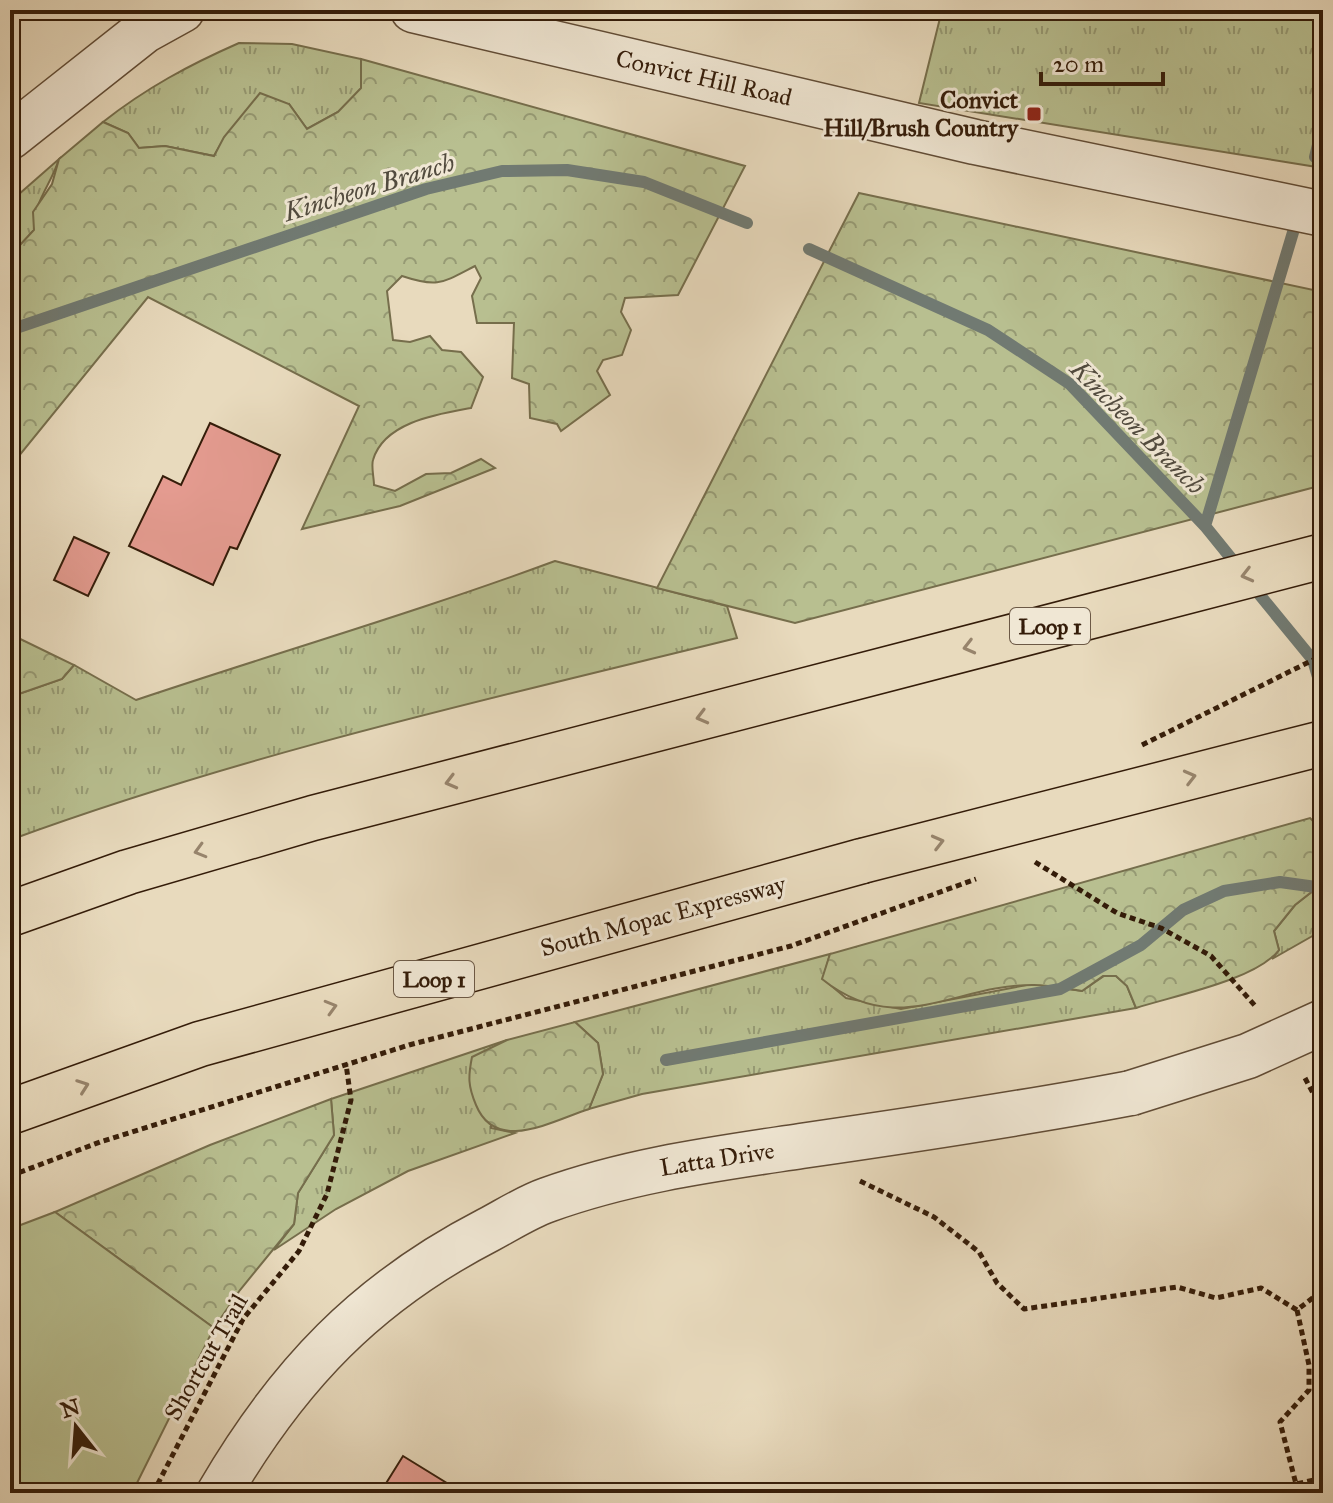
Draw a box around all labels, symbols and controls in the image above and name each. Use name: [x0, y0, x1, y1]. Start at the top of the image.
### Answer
scale bar: [1041, 36, 1163, 86]
street label: Convict Hill Road: [613, 43, 795, 113]
text: 20 m: [1053, 49, 1104, 79]
place label: Convict Hill/Brush Country: [823, 85, 1020, 143]
marker: Convict Hill/Brush Country: [1025, 105, 1043, 123]
water label: Kincheon Branch: [278, 146, 459, 229]
water label: Kincheon Branch: [1063, 352, 1212, 501]
one-way arrow: [1241, 566, 1255, 583]
road number: Loop 1: [1010, 608, 1090, 644]
one-way arrow: [962, 638, 976, 655]
one-way arrow: [696, 707, 710, 724]
one-way arrow: [1182, 770, 1196, 787]
one-way arrow: [444, 773, 458, 790]
one-way arrow: [930, 834, 944, 851]
one-way arrow: [193, 842, 207, 858]
street label: South Mopac Expressway: [537, 869, 790, 963]
road number: Loop 1: [394, 961, 474, 997]
one-way arrow: [324, 1000, 338, 1017]
one-way arrow: [76, 1079, 90, 1095]
street label: Latta Drive: [658, 1135, 776, 1183]
street label: Shortcut Trail: [158, 1288, 255, 1426]
north arrow: [36, 1387, 116, 1467]
text: N: [57, 1393, 83, 1424]

